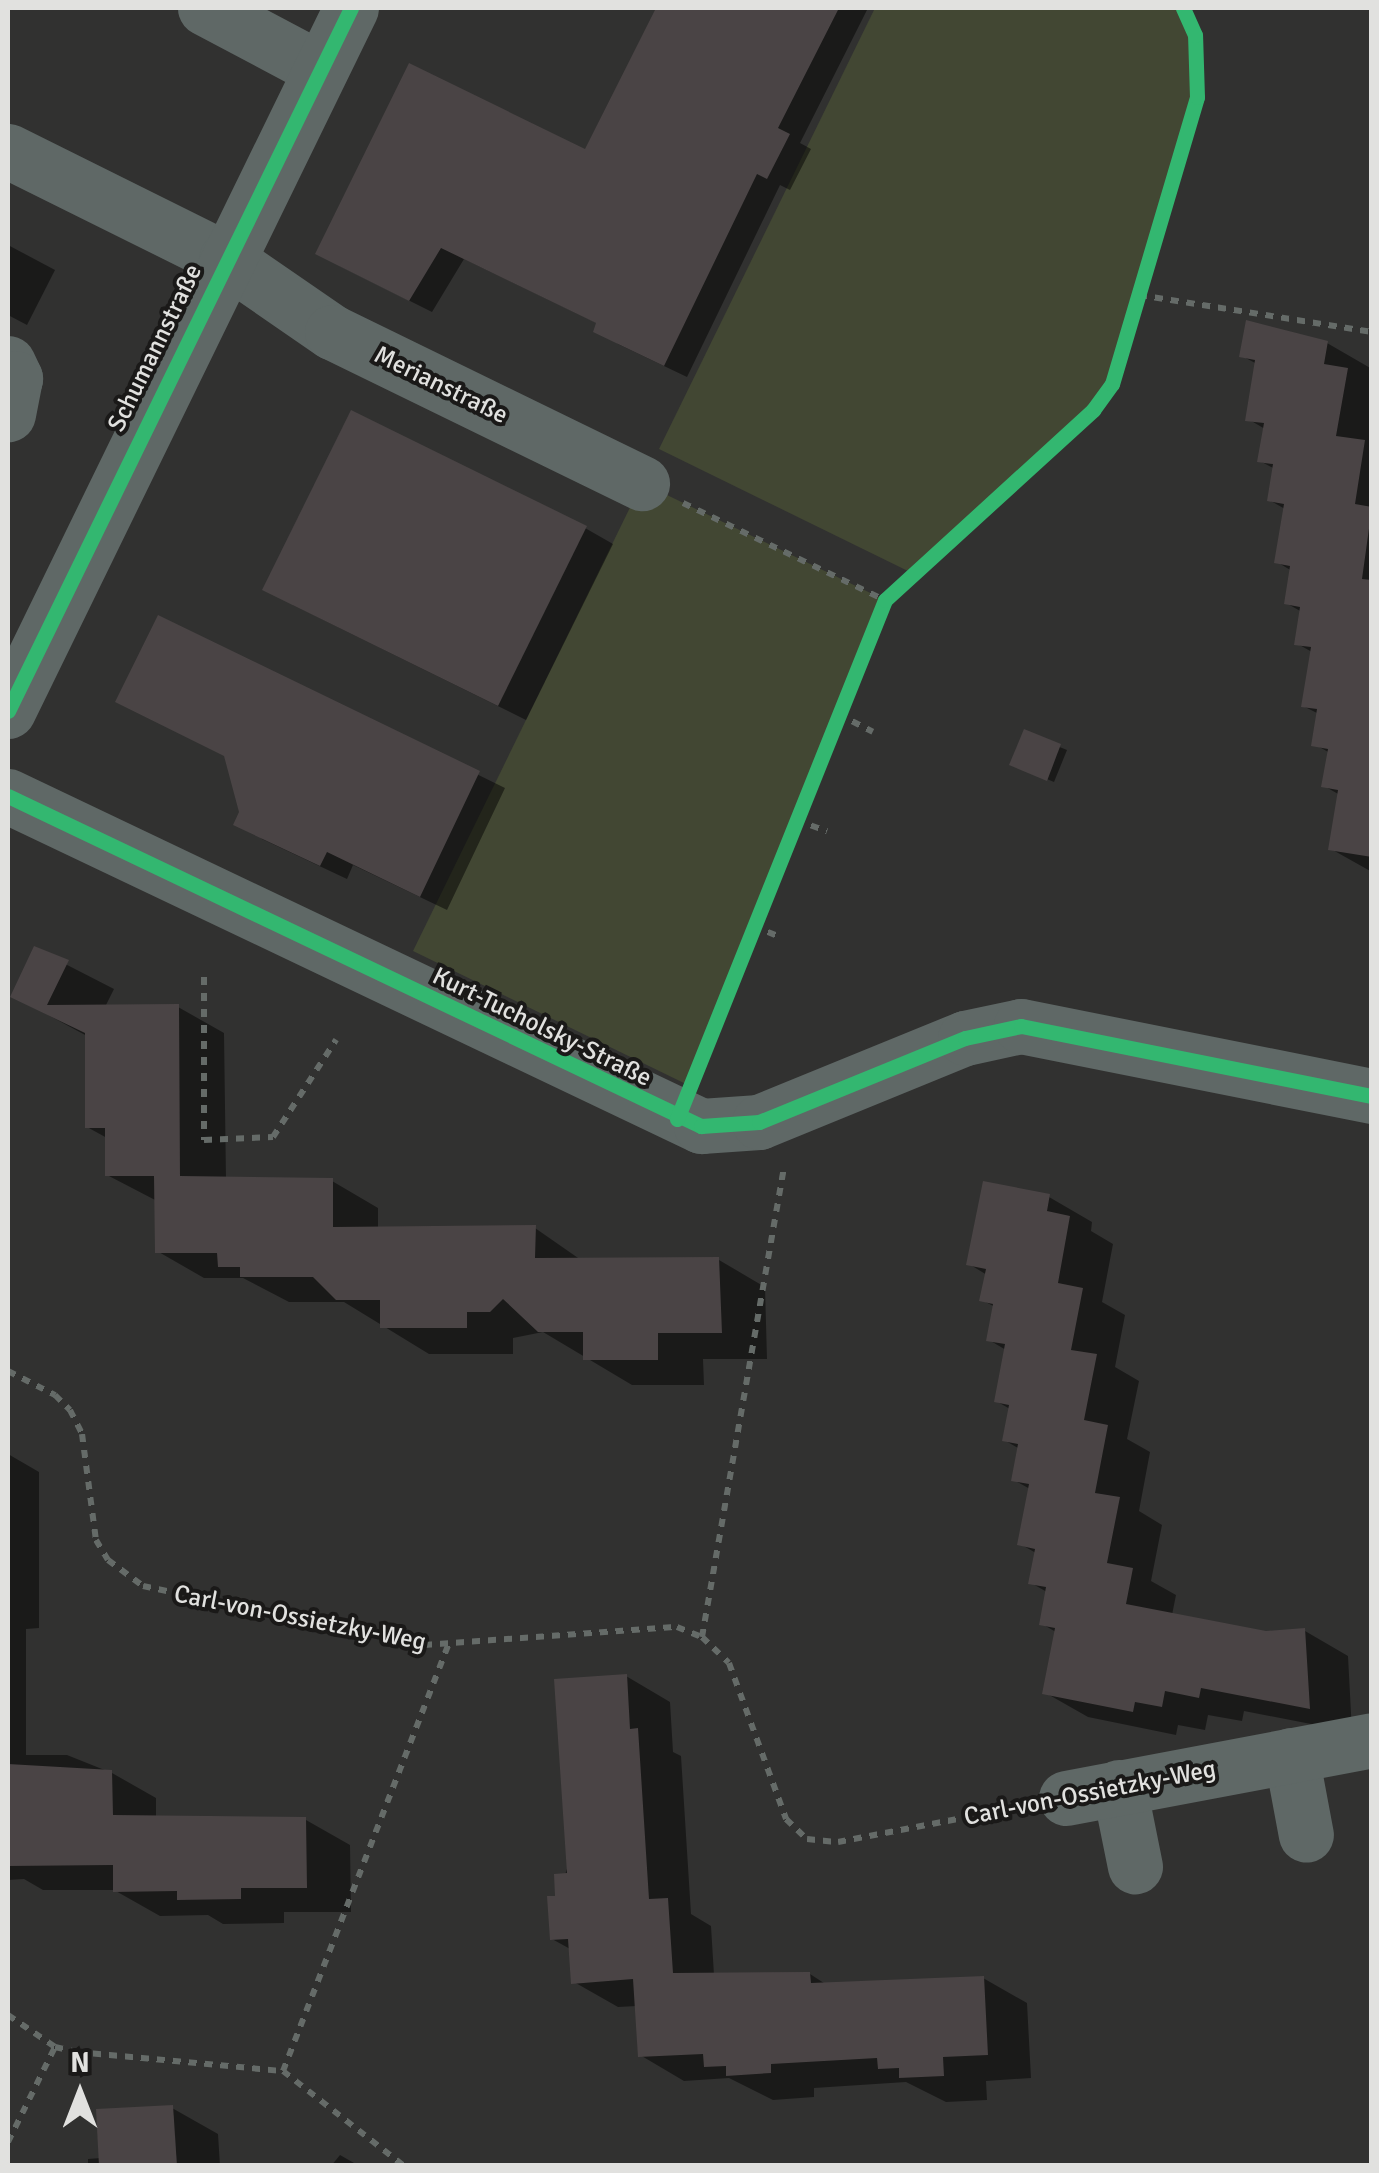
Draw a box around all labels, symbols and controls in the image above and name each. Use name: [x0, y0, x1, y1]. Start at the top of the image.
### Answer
street label: Schumannstraße: [102, 259, 208, 437]
street label: Merianstraße: [369, 340, 513, 430]
street label: Kurt-Tucholsky-Straße: [428, 961, 656, 1093]
street label: Carl-von-Ossietzky-Weg: [172, 1579, 428, 1657]
street label: Carl-von-Ossietzky-Weg: [962, 1754, 1218, 1832]
north arrow: [30, 2043, 130, 2143]
text: N: [70, 2046, 90, 2080]

